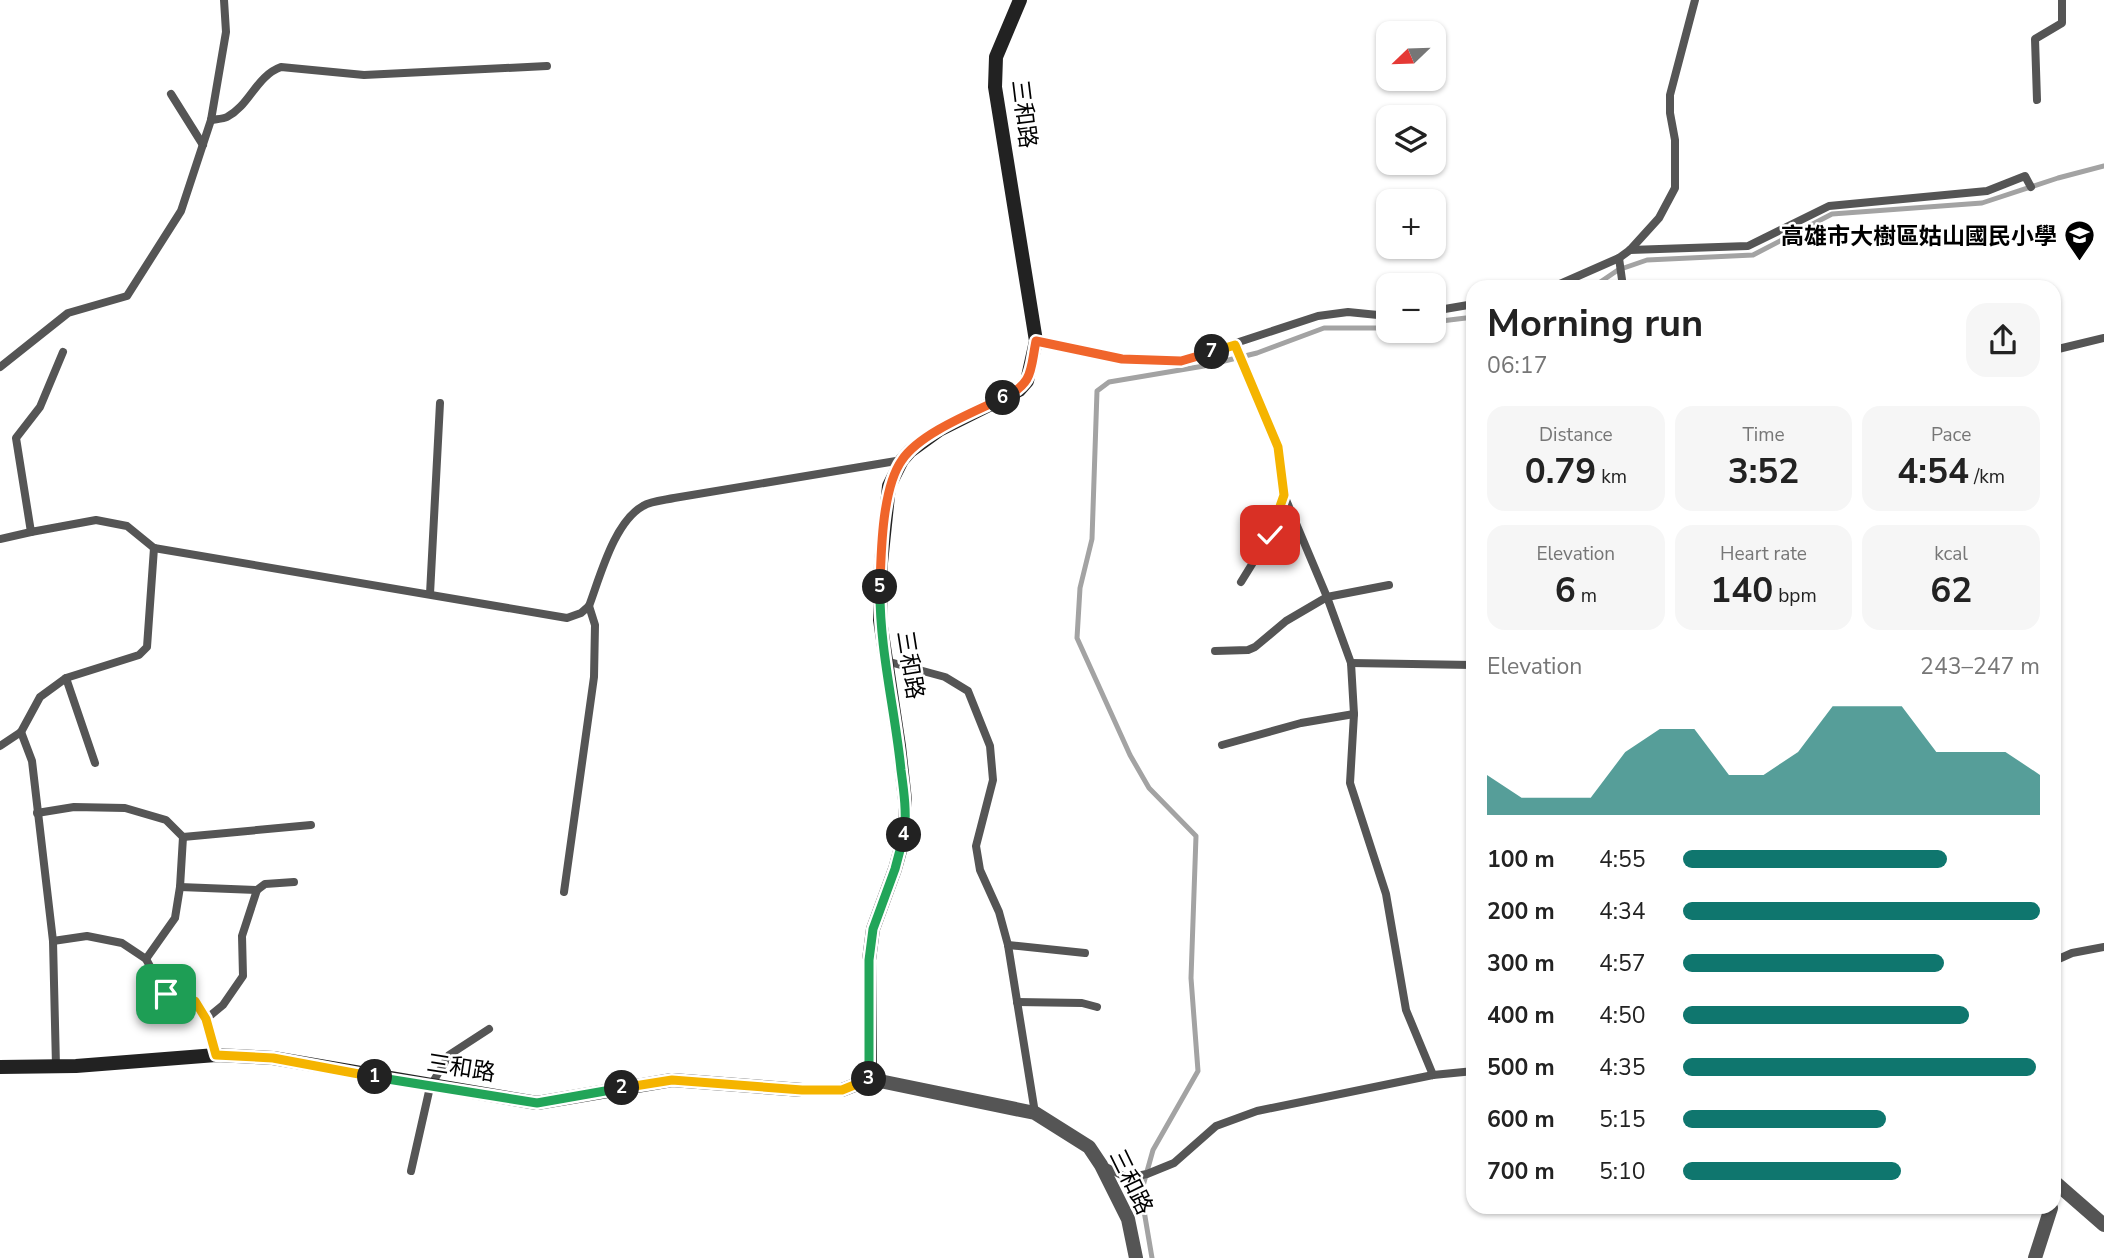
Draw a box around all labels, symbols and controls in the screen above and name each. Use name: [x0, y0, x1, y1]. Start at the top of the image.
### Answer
north arrow: [1376, 21, 1446, 91]
map controls: [1376, 21, 1446, 343]
street label: 三和路: [1004, 78, 1044, 150]
button: layers: [1376, 105, 1446, 175]
button: +: [1376, 189, 1446, 259]
school or university icon: 高雄市大樹區姑山國民小學: [2063, 219, 2097, 263]
place label: 高雄市大樹區姑山國民小學: [1781, 221, 2057, 252]
button: −: [1376, 273, 1446, 343]
text: Morning run: [1487, 298, 1703, 349]
button: share: [1966, 303, 2040, 377]
pin: 7: [1194, 334, 1230, 370]
text: 7: [1206, 338, 1217, 364]
text: 06:17: [1487, 350, 1547, 381]
pin: 6: [986, 380, 1020, 416]
text: 6: [997, 384, 1008, 410]
text: Distance: [1539, 422, 1613, 448]
text: Time: [1742, 422, 1785, 448]
text: Pace: [1931, 422, 1971, 448]
text: 0.79: [1525, 448, 1596, 495]
text: 3:52: [1728, 448, 1799, 495]
text: 4:54: [1897, 448, 1969, 495]
text: km: [1596, 464, 1627, 490]
text: /km: [1969, 464, 2005, 490]
pin: [1240, 505, 1300, 565]
icon: check: [1251, 516, 1289, 554]
text: Elevation: [1536, 541, 1615, 567]
text: Heart rate: [1720, 541, 1807, 567]
text: kcal: [1934, 541, 1968, 567]
text: 6: [1555, 567, 1576, 614]
text: 140: [1710, 567, 1773, 614]
text: 62: [1930, 567, 1972, 614]
pin: 5: [862, 570, 898, 604]
text: 5: [874, 573, 885, 599]
text: m: [1576, 583, 1597, 609]
text: bpm: [1773, 583, 1817, 609]
street label: 三和路: [889, 629, 931, 701]
text: Elevation: [1487, 651, 1582, 682]
text: 243–247 m: [1920, 651, 2040, 682]
pin: 4: [886, 818, 922, 852]
text: 4: [898, 821, 909, 847]
text: 100 m: [1487, 844, 1555, 875]
text: 4:55: [1599, 844, 1646, 875]
text: 200 m: [1487, 896, 1555, 927]
text: 4:34: [1599, 896, 1646, 927]
text: 300 m: [1487, 948, 1555, 979]
text: 4:57: [1599, 948, 1646, 979]
pin: [136, 964, 196, 1024]
icon: arrive: [147, 975, 185, 1013]
text: 400 m: [1487, 1000, 1555, 1031]
text: 4:50: [1599, 1000, 1646, 1031]
street label: 三和路: [425, 1047, 497, 1089]
text: 500 m: [1487, 1052, 1555, 1083]
text: 4:35: [1599, 1052, 1646, 1083]
pin: 1: [358, 1060, 392, 1094]
pin: 3: [852, 1062, 886, 1096]
text: 1: [369, 1063, 380, 1089]
text: 3: [863, 1065, 874, 1091]
pin: 2: [604, 1070, 640, 1106]
text: 2: [616, 1074, 627, 1100]
text: 600 m: [1487, 1104, 1555, 1135]
text: 5:15: [1599, 1104, 1646, 1135]
street label: 三和路: [1102, 1144, 1160, 1220]
text: 700 m: [1487, 1156, 1555, 1187]
text: 5:10: [1599, 1156, 1646, 1187]

